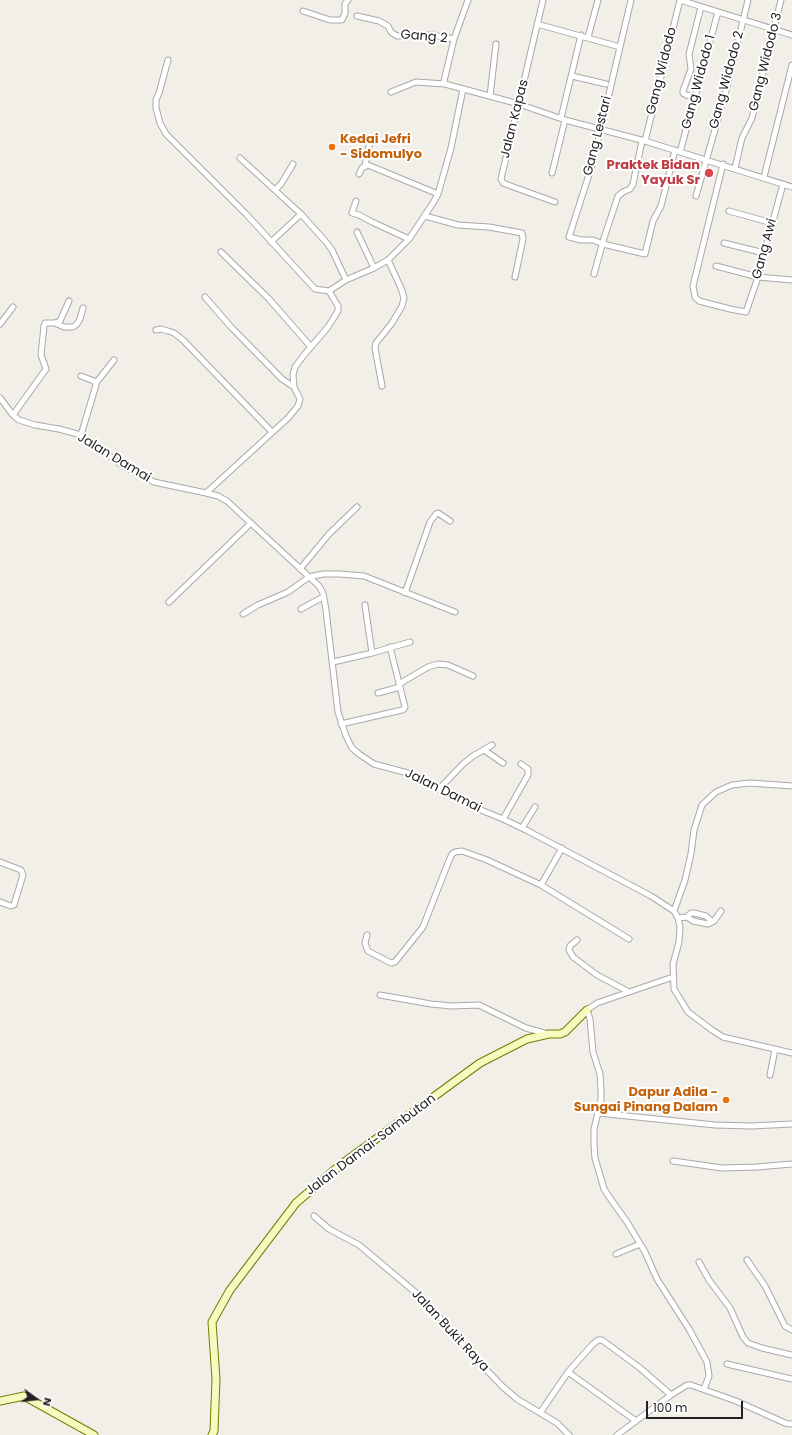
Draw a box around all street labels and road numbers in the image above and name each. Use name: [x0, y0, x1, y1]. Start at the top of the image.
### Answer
street label: Gang Widodo 3: [746, 11, 786, 113]
street label: Gang Widodo: [644, 26, 680, 116]
street label: Gang 2: [400, 27, 448, 47]
street label: Gang Widodo 2: [706, 29, 748, 131]
street label: Gang Widodo 1: [679, 33, 719, 131]
street label: Jalan Kapas: [498, 78, 532, 160]
street label: Gang Lestari: [581, 95, 615, 177]
street label: Gang Awi: [749, 217, 781, 281]
street label: Jalan Damai: [74, 430, 154, 486]
street label: Jalan Damai: [402, 766, 484, 816]
street label: Jalan Damai-Sambutan: [303, 1091, 439, 1199]
street label: Jalan Bukit Raya: [408, 1287, 492, 1375]

